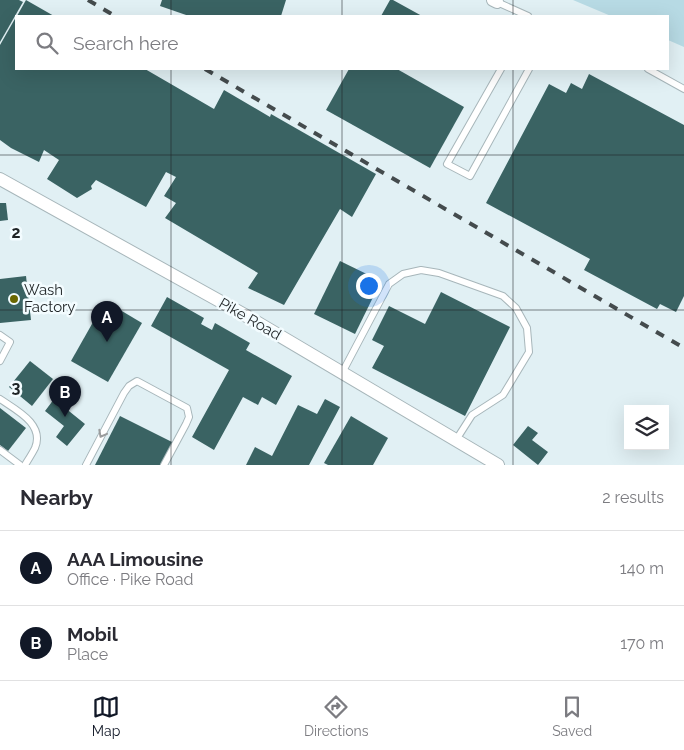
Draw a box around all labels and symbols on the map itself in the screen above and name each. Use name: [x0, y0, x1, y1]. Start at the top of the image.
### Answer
text: 2: [11, 223, 21, 242]
your location: [356, 273, 382, 299]
place label: Wash Factory: [24, 281, 75, 316]
marker: Wash Factory: [8, 293, 20, 305]
street label: Pike Road: [216, 294, 284, 344]
pin: A: [91, 301, 123, 342]
pin: B: [49, 376, 81, 417]
text: 3: [12, 378, 21, 397]
one-way arrow: [98, 429, 108, 438]

